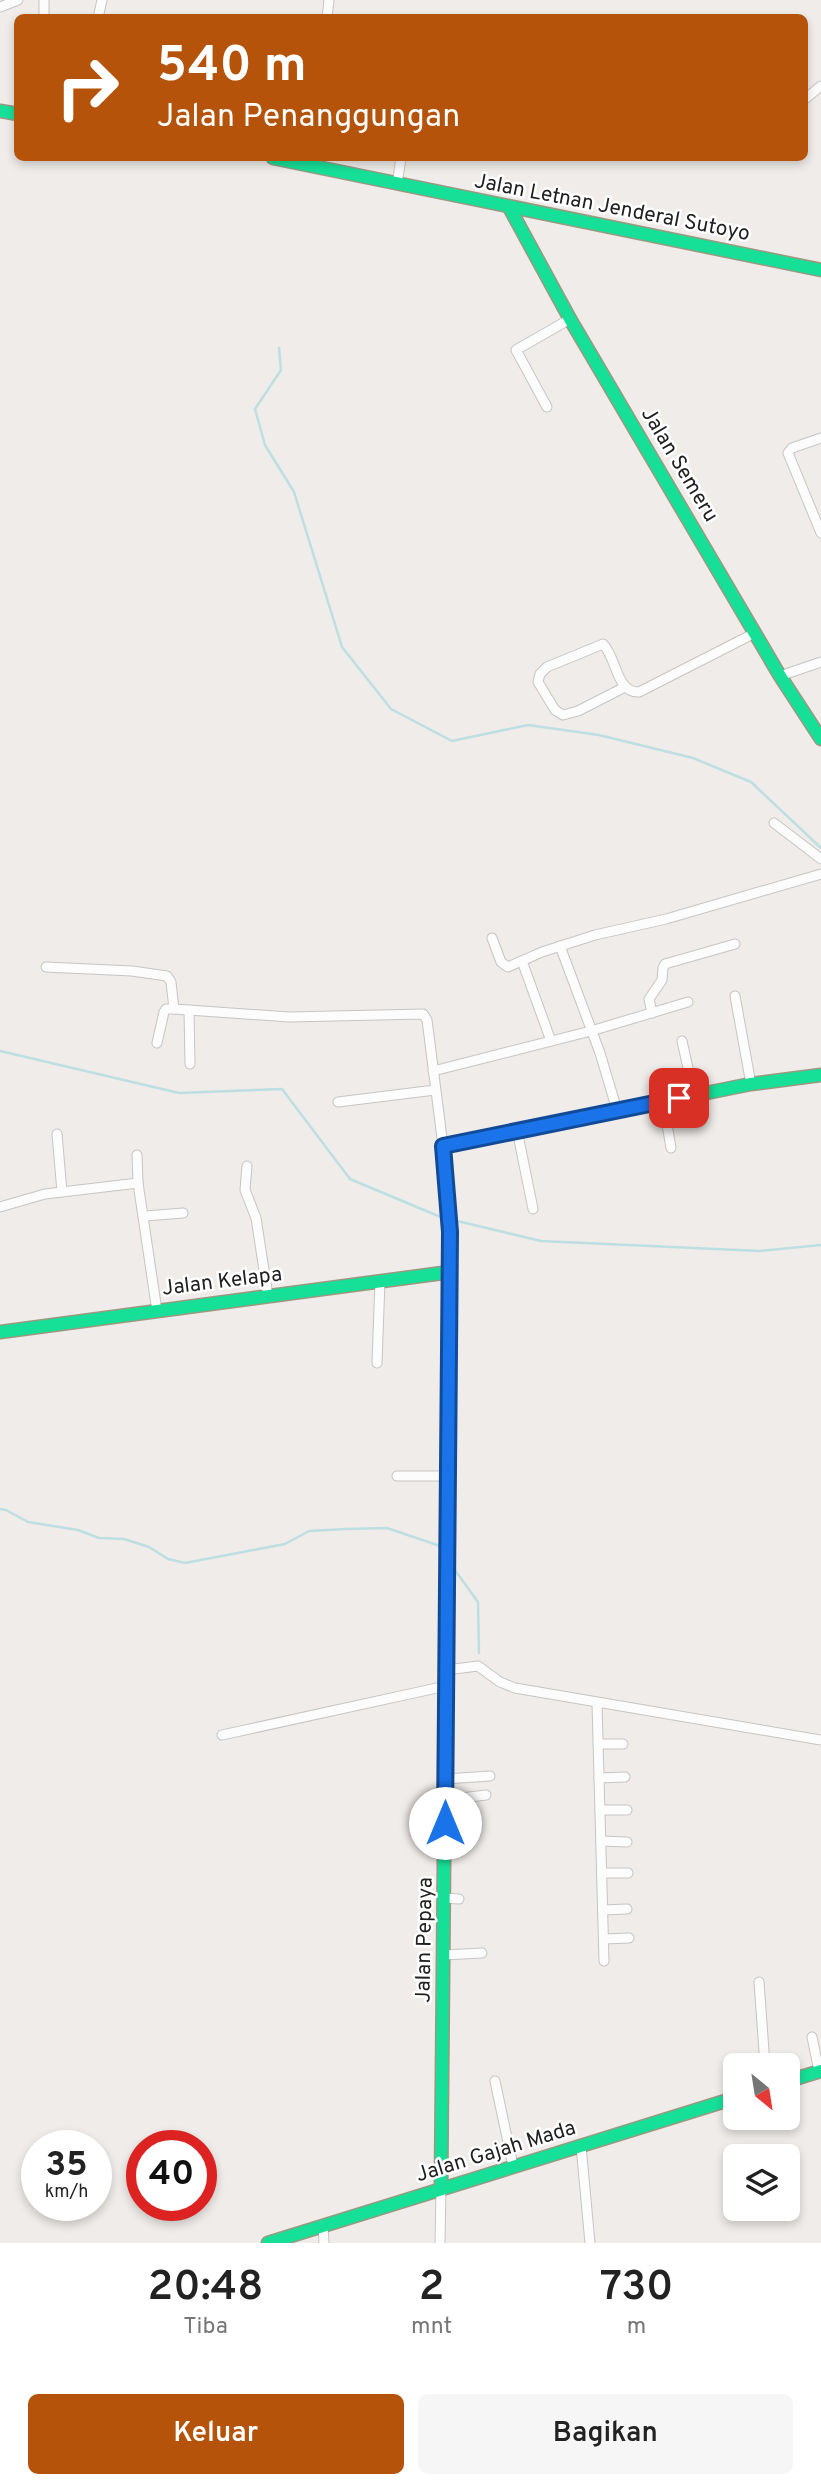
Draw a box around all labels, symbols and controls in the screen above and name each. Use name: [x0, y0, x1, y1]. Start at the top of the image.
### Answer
text: 540 m: [157, 37, 307, 99]
icon: right: [42, 42, 133, 133]
text: Jalan Penanggungan: [157, 98, 460, 138]
street label: Jalan Letnan Jenderal Sutoyo: [472, 168, 752, 248]
street label: Jalan Semeru: [634, 403, 724, 527]
pin: [649, 1068, 709, 1128]
icon: arrive: [660, 1079, 698, 1117]
street label: Jalan Kelapa: [160, 1261, 284, 1303]
position arrow: [408, 1786, 482, 1860]
street label: Jalan Pepaya: [410, 1877, 440, 2003]
north arrow: [723, 2053, 800, 2130]
map controls: [723, 2053, 800, 2221]
street label: Jalan Gajah Mada: [413, 2115, 579, 2189]
speed limit sign: 40: [126, 2130, 217, 2221]
text: 35: [45, 2144, 88, 2188]
button: layers: [723, 2144, 800, 2221]
text: km/h: [45, 2181, 88, 2204]
text: 20:48: [148, 2262, 263, 2315]
text: 2: [419, 2262, 444, 2315]
text: 730: [600, 2262, 673, 2315]
text: Tiba: [183, 2313, 228, 2342]
text: mnt: [411, 2313, 452, 2342]
text: m: [627, 2313, 646, 2342]
button: Keluar: [28, 2394, 404, 2474]
button: Bagikan: [418, 2394, 793, 2474]

